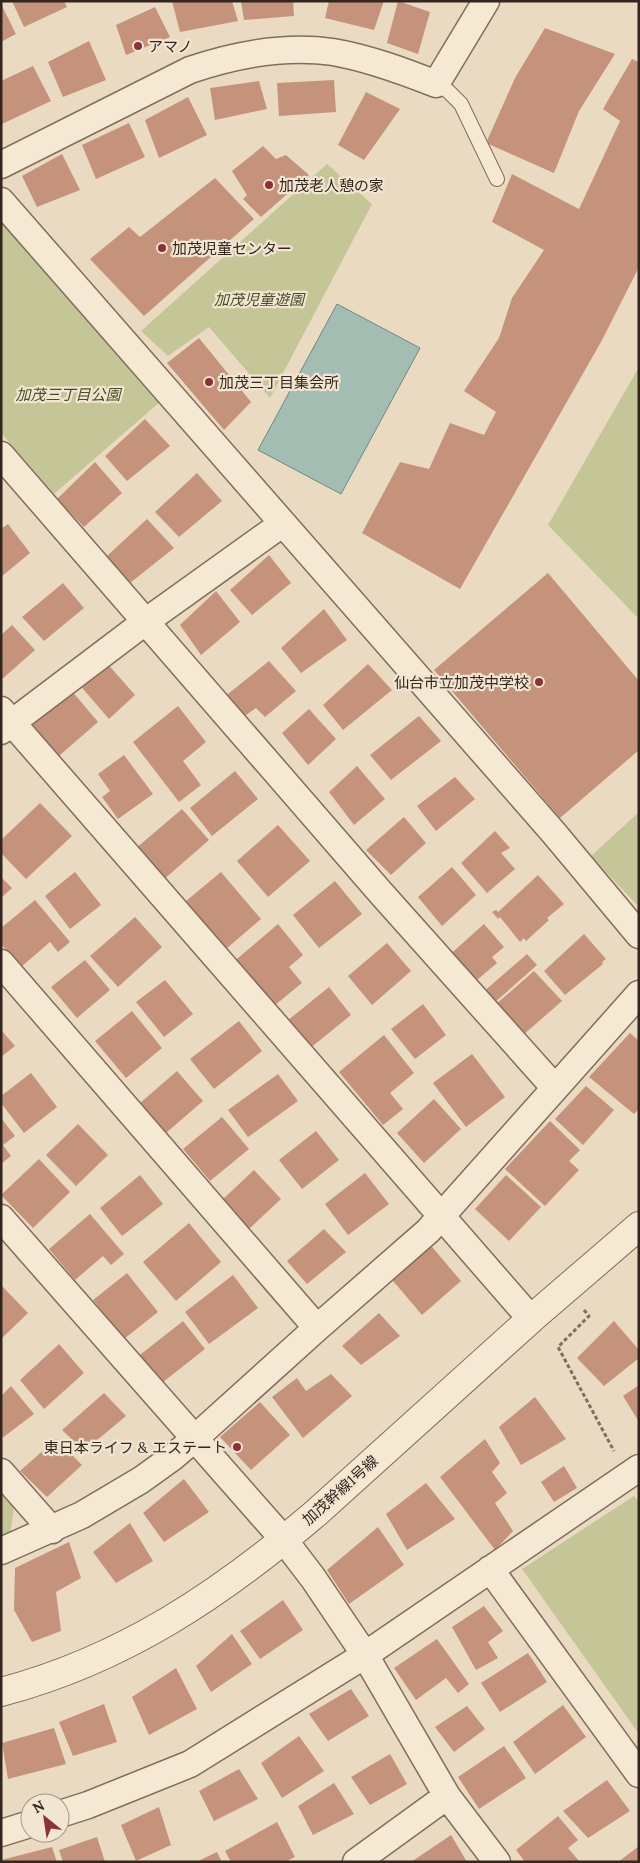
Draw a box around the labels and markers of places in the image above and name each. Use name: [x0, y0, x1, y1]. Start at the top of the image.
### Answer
place label: アマノ: [148, 37, 193, 56]
marker: アマノ: [132, 40, 144, 52]
place label: 加茂老人憩の家: [279, 176, 384, 195]
marker: 加茂老人憩の家: [263, 179, 275, 191]
place label: 加茂児童センター: [172, 239, 292, 258]
marker: 加茂児童センター: [156, 242, 168, 254]
place label: 加茂三丁目集会所: [219, 373, 339, 392]
marker: 加茂三丁目集会所: [203, 376, 215, 388]
place label: 仙台市立加茂中学校: [394, 673, 529, 692]
marker: 仙台市立加茂中学校: [533, 676, 545, 688]
place label: 東日本ライフ & エステート: [44, 1438, 227, 1457]
marker: 東日本ライフ & エステート: [231, 1441, 243, 1453]

